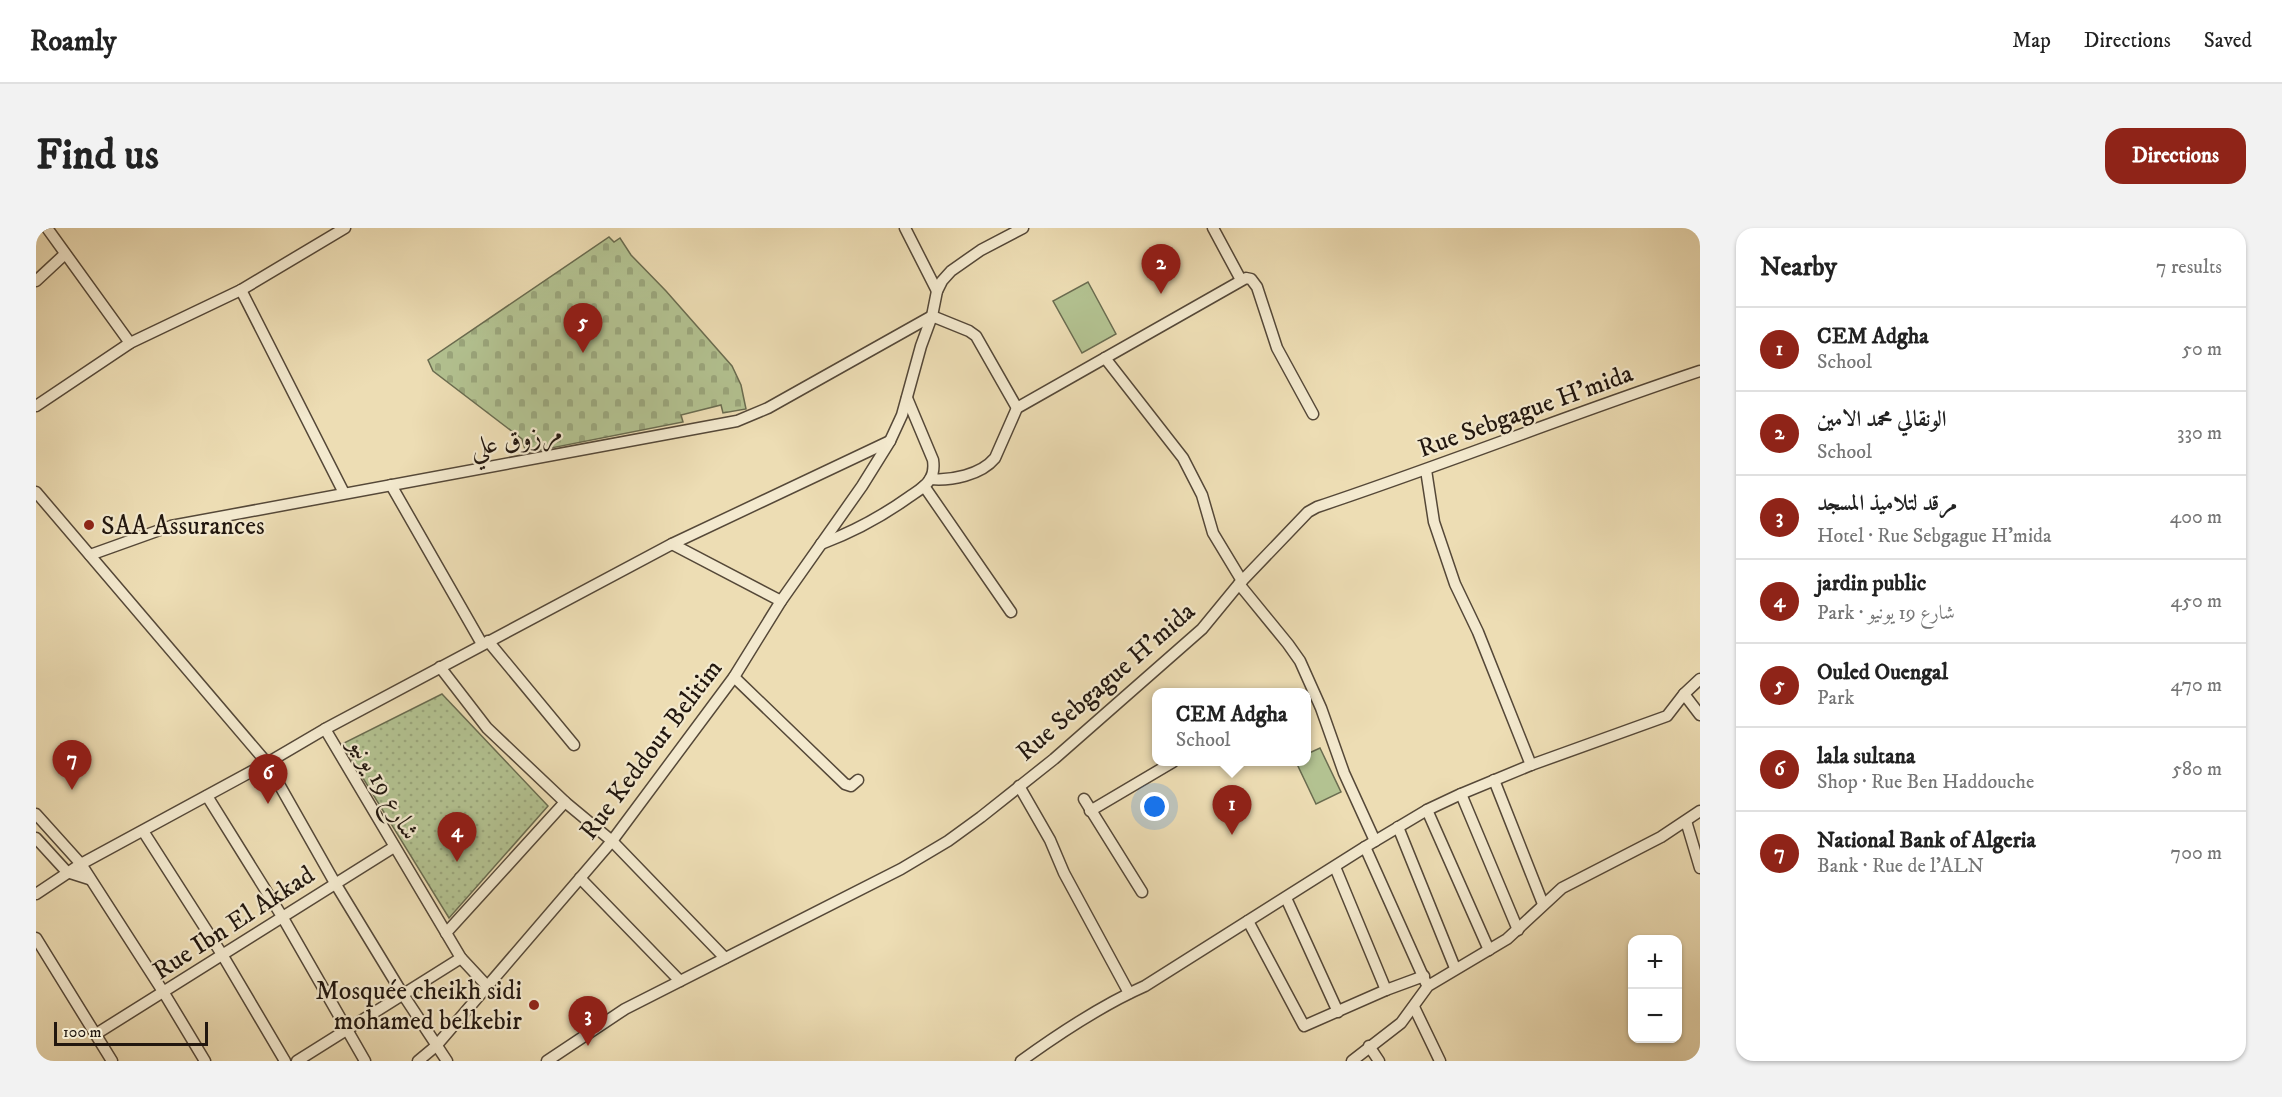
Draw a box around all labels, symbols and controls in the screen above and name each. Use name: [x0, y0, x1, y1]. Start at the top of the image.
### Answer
text: Roamly: [30, 24, 116, 59]
text: Map: [2012, 28, 2051, 54]
text: Directions: [2084, 28, 2171, 54]
text: Saved: [2204, 28, 2252, 54]
button: Directions: [2105, 128, 2246, 184]
text: Find us: [36, 130, 159, 182]
pin: 2: [1142, 244, 1180, 294]
text: Nearby: [1760, 251, 1837, 284]
text: 7 results: [2156, 255, 2222, 280]
pin: 5: [564, 304, 602, 353]
text: CEM Adgha: [1817, 323, 1929, 350]
text: 1: [1776, 337, 1783, 362]
text: 50 m: [2182, 337, 2222, 362]
text: School: [1817, 350, 1872, 375]
street label: Rue Sebgague H'mida: [1413, 357, 1638, 466]
text: الونقالي محمد الامين: [1817, 406, 1947, 433]
street label: مرزوق علي: [468, 416, 566, 472]
text: 2: [1775, 421, 1784, 446]
text: 330 m: [2177, 421, 2222, 446]
text: School: [1817, 440, 1872, 465]
text: مرقد لتلاميذ المسجد: [1817, 490, 1957, 517]
text: 3: [1776, 505, 1783, 530]
text: 400 m: [2170, 505, 2222, 530]
place label: SAA Assurances: [101, 510, 265, 543]
marker: SAA Assurances: [82, 518, 96, 532]
text: Hotel · Rue Sebgague H'mida: [1817, 524, 2052, 549]
text: jardin public: [1817, 570, 1926, 597]
text: 4: [1774, 589, 1785, 614]
text: 450 m: [2171, 589, 2222, 614]
street label: Rue Sebgague H'mida: [1010, 595, 1202, 769]
text: Park · شارع 19 يونيو: [1817, 601, 1955, 626]
street label: Rue Keddour Belitim: [573, 653, 730, 847]
text: Ouled Ouengal: [1817, 659, 1948, 686]
text: 5: [1775, 673, 1784, 698]
text: 470 m: [2171, 673, 2222, 698]
text: Park: [1817, 686, 1854, 711]
popup: [1152, 688, 1311, 766]
text: CEM Adgha: [1176, 701, 1287, 728]
text: School: [1176, 728, 1231, 753]
street label: شارع 19 يونيو: [336, 729, 426, 848]
pin: 7: [52, 740, 92, 790]
text: lala sultana: [1817, 743, 1915, 770]
pin: 6: [248, 754, 288, 804]
text: 6: [1774, 757, 1785, 782]
text: 580 m: [2172, 757, 2222, 782]
text: Shop · Rue Ben Haddouche: [1817, 770, 2034, 795]
pin: 1: [1212, 786, 1252, 835]
your location: [1140, 792, 1169, 821]
pin: 4: [438, 812, 476, 862]
text: National Bank of Algeria: [1817, 827, 2036, 854]
text: 7: [1774, 841, 1785, 866]
text: 700 m: [2171, 841, 2222, 866]
text: Bank · Rue de l'ALN: [1817, 854, 1984, 879]
street label: Rue Ibn El Akkad: [147, 859, 321, 988]
map controls: [1628, 935, 1682, 1043]
button: +: [1628, 935, 1682, 989]
place label: Mosquée cheikh sidi mohamed belkebir: [315, 975, 522, 1038]
button: −: [1628, 989, 1682, 1043]
pin: 3: [568, 996, 608, 1046]
marker: Mosquée cheikh sidi mohamed belkebir: [527, 998, 541, 1012]
scale bar: [54, 1019, 208, 1046]
text: 100 m: [63, 1022, 102, 1042]

